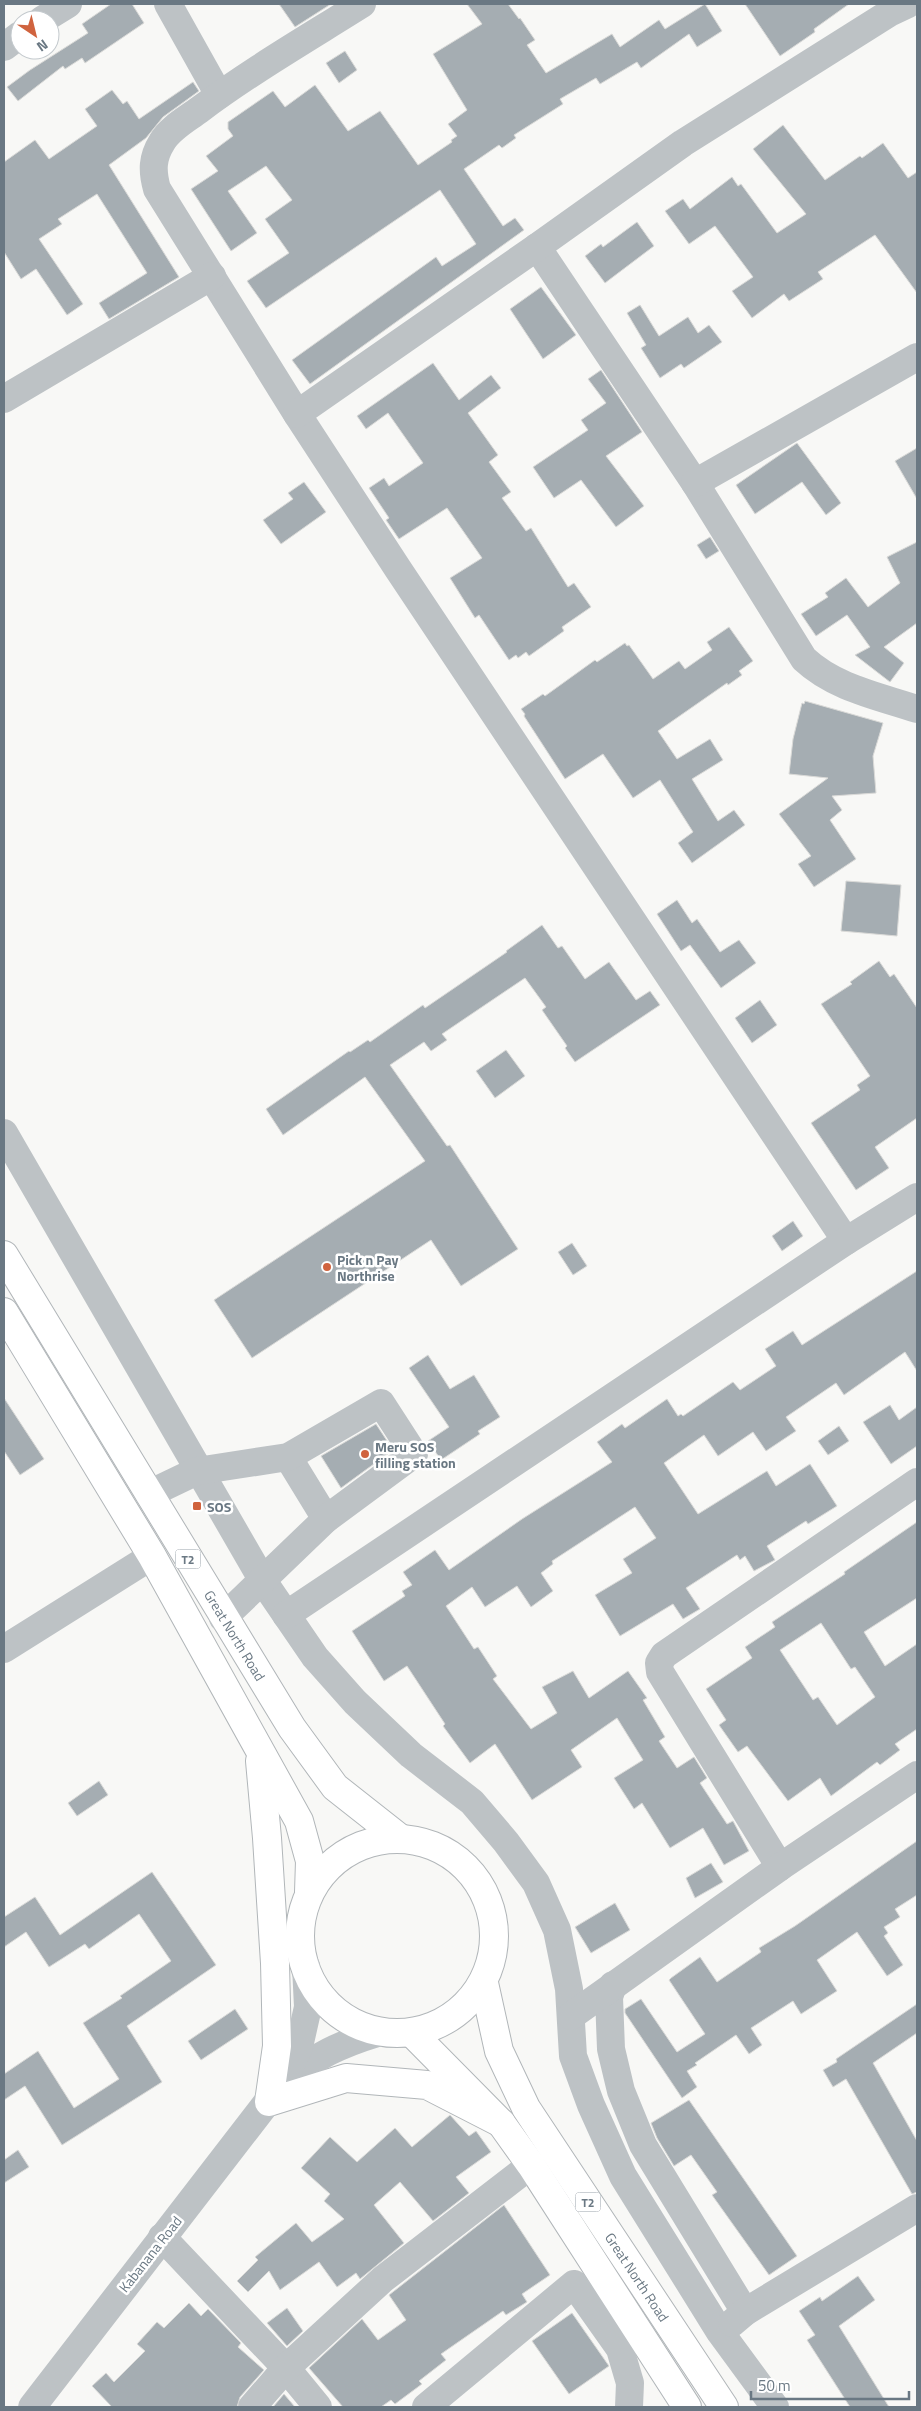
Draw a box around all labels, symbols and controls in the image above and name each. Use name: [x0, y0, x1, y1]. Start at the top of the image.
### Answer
north arrow: [10, 10, 60, 60]
text: N: [33, 35, 53, 57]
place label: Pick n Pay Northrise: [337, 1249, 398, 1286]
marker: Pick n Pay Northrise: [321, 1261, 333, 1273]
place label: Meru SOS filling station: [375, 1436, 456, 1473]
marker: Meru SOS filling station: [359, 1448, 371, 1460]
place label: SOS: [207, 1496, 232, 1517]
marker: SOS: [191, 1500, 203, 1512]
road number: T2: [176, 1550, 200, 1568]
street label: Great North Road: [200, 1586, 271, 1685]
road number: T2: [576, 2192, 600, 2212]
street label: Kabanana Road: [113, 2211, 187, 2297]
street label: Great North Road: [601, 2228, 675, 2325]
scale bar: [751, 2368, 908, 2400]
text: 50 m: [758, 2374, 791, 2397]

